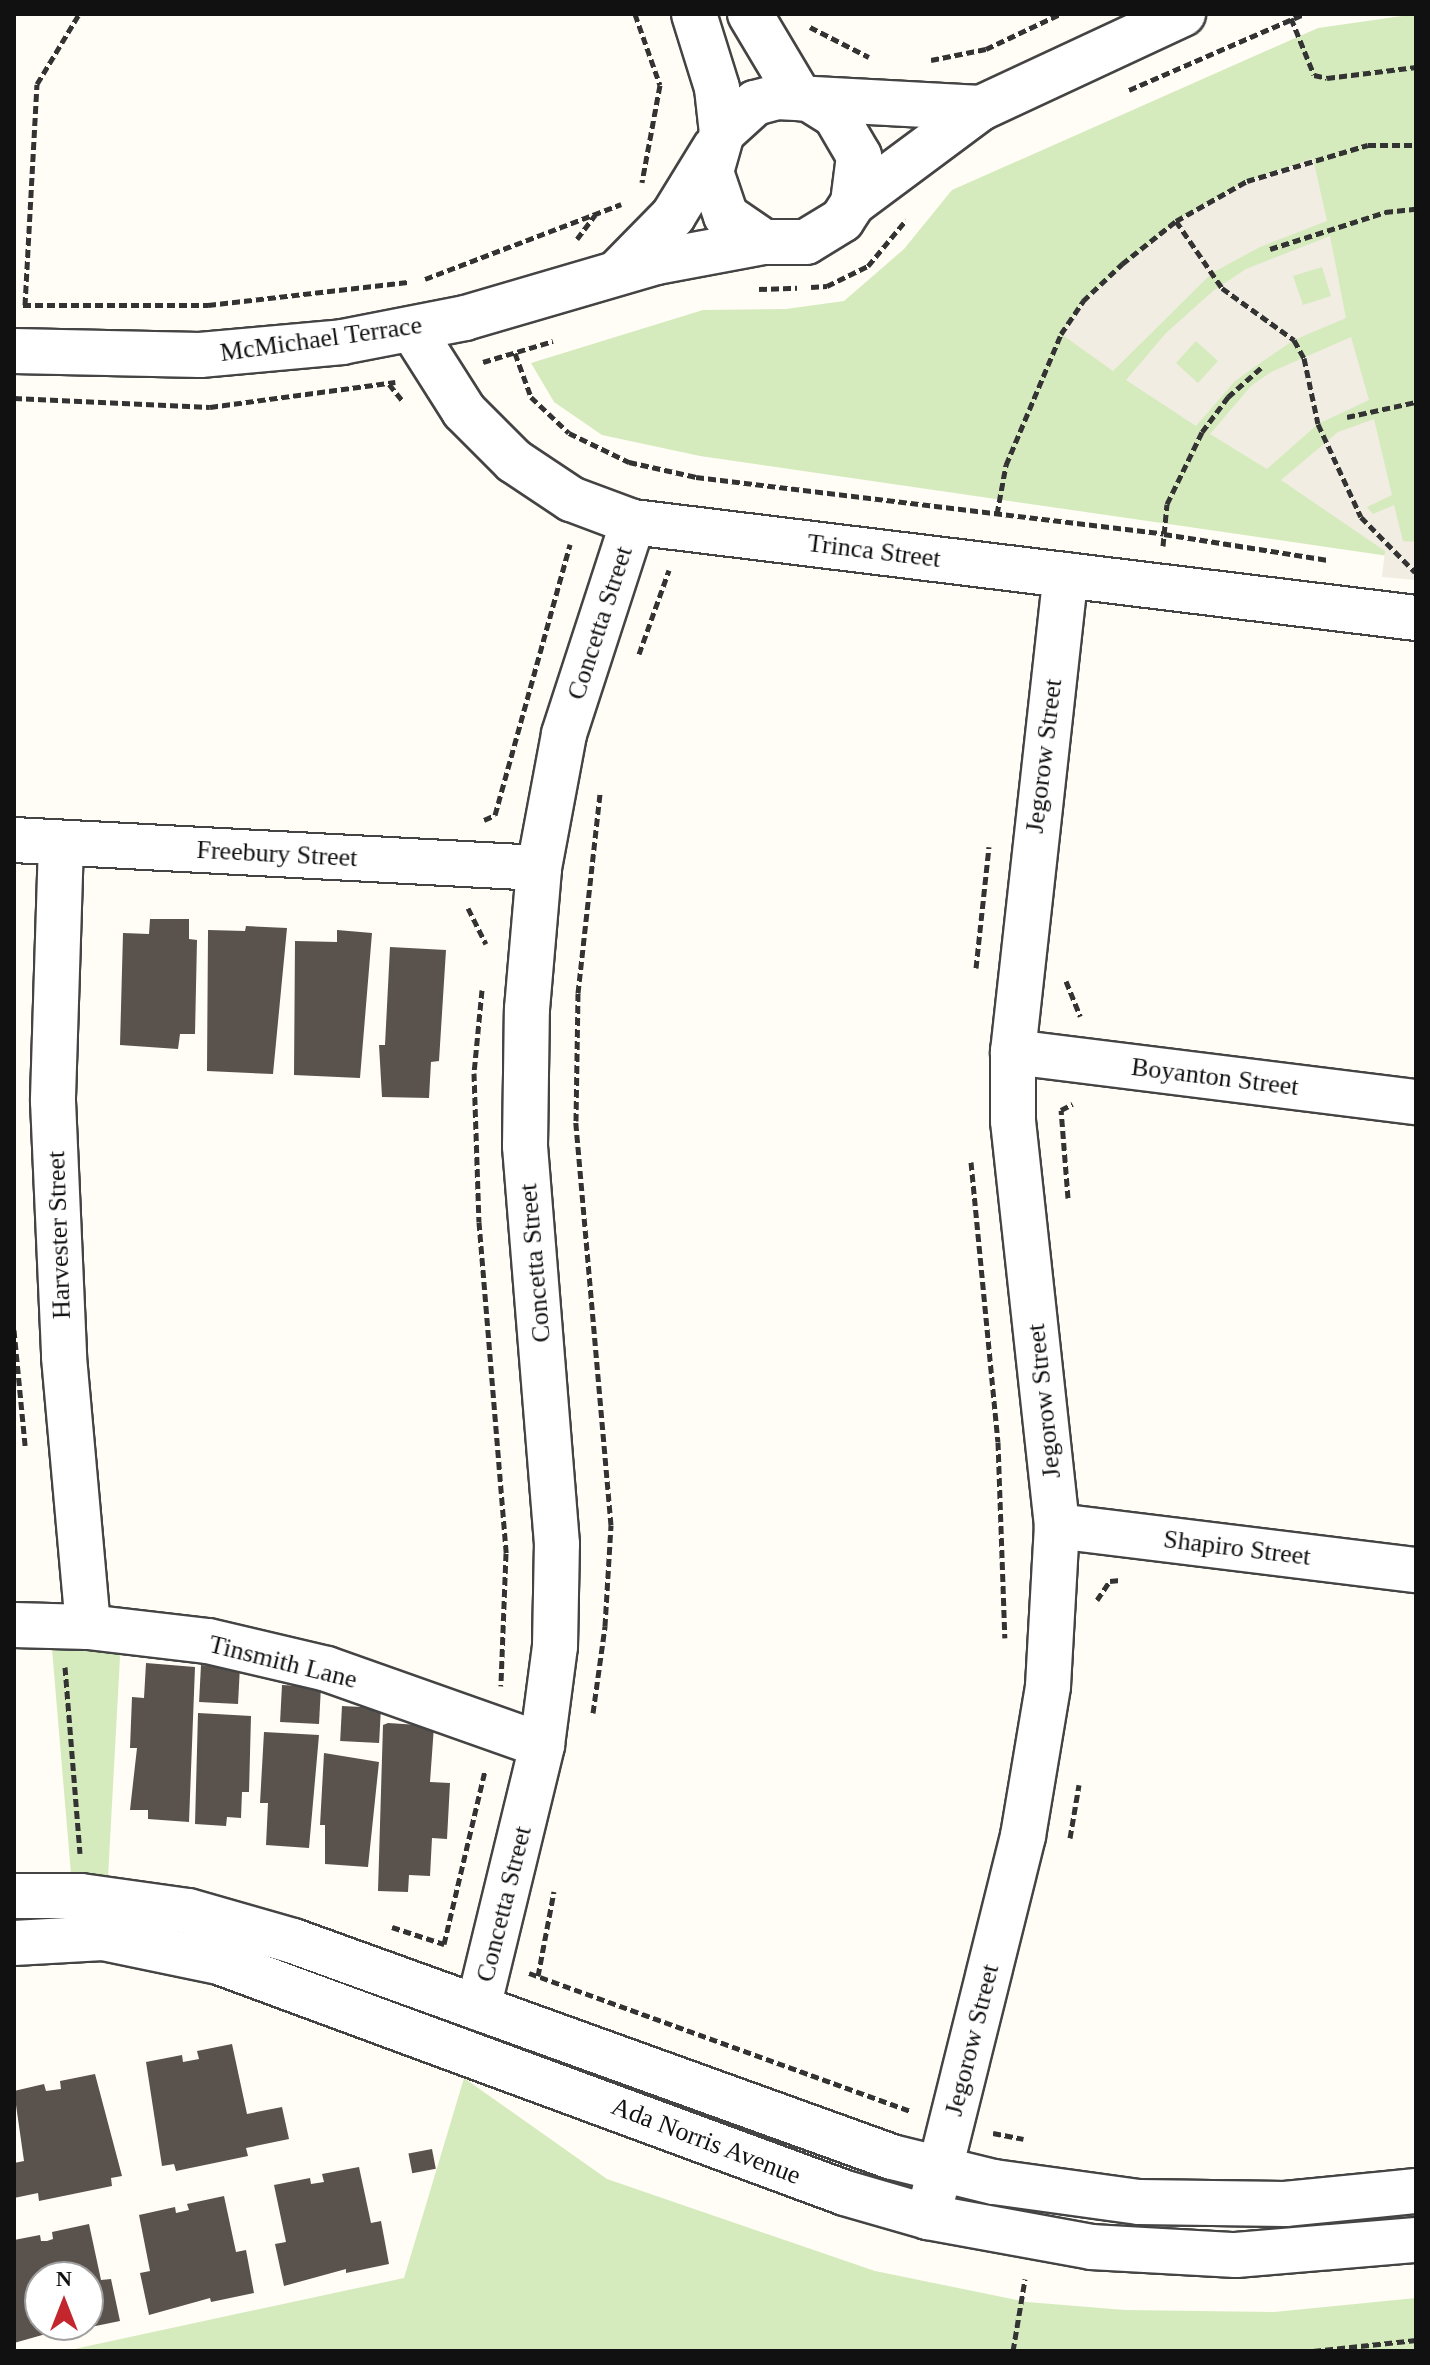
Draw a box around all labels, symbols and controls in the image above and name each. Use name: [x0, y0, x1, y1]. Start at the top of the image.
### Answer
street label: McMichael Terrace: [218, 309, 424, 369]
street label: Trinca Street: [806, 527, 942, 575]
street label: Concetta Street: [561, 542, 639, 704]
street label: Jegorow Street: [1019, 677, 1069, 835]
street label: Freebury Street: [196, 834, 358, 874]
street label: Boyanton Street: [1130, 1051, 1300, 1103]
street label: Harvester Street: [40, 1150, 78, 1320]
street label: Concetta Street: [513, 1182, 557, 1344]
street label: Jegorow Street: [1020, 1322, 1068, 1480]
street label: Shapiro Street: [1162, 1523, 1312, 1573]
street label: Tinsmith Lane: [206, 1629, 360, 1695]
street label: Concetta Street: [470, 1823, 538, 1985]
street label: Jegorow Street: [938, 1961, 1006, 2119]
street label: Ada Norris Avenue: [606, 2090, 806, 2192]
north arrow: [24, 2261, 104, 2341]
text: N: [56, 2266, 72, 2291]

